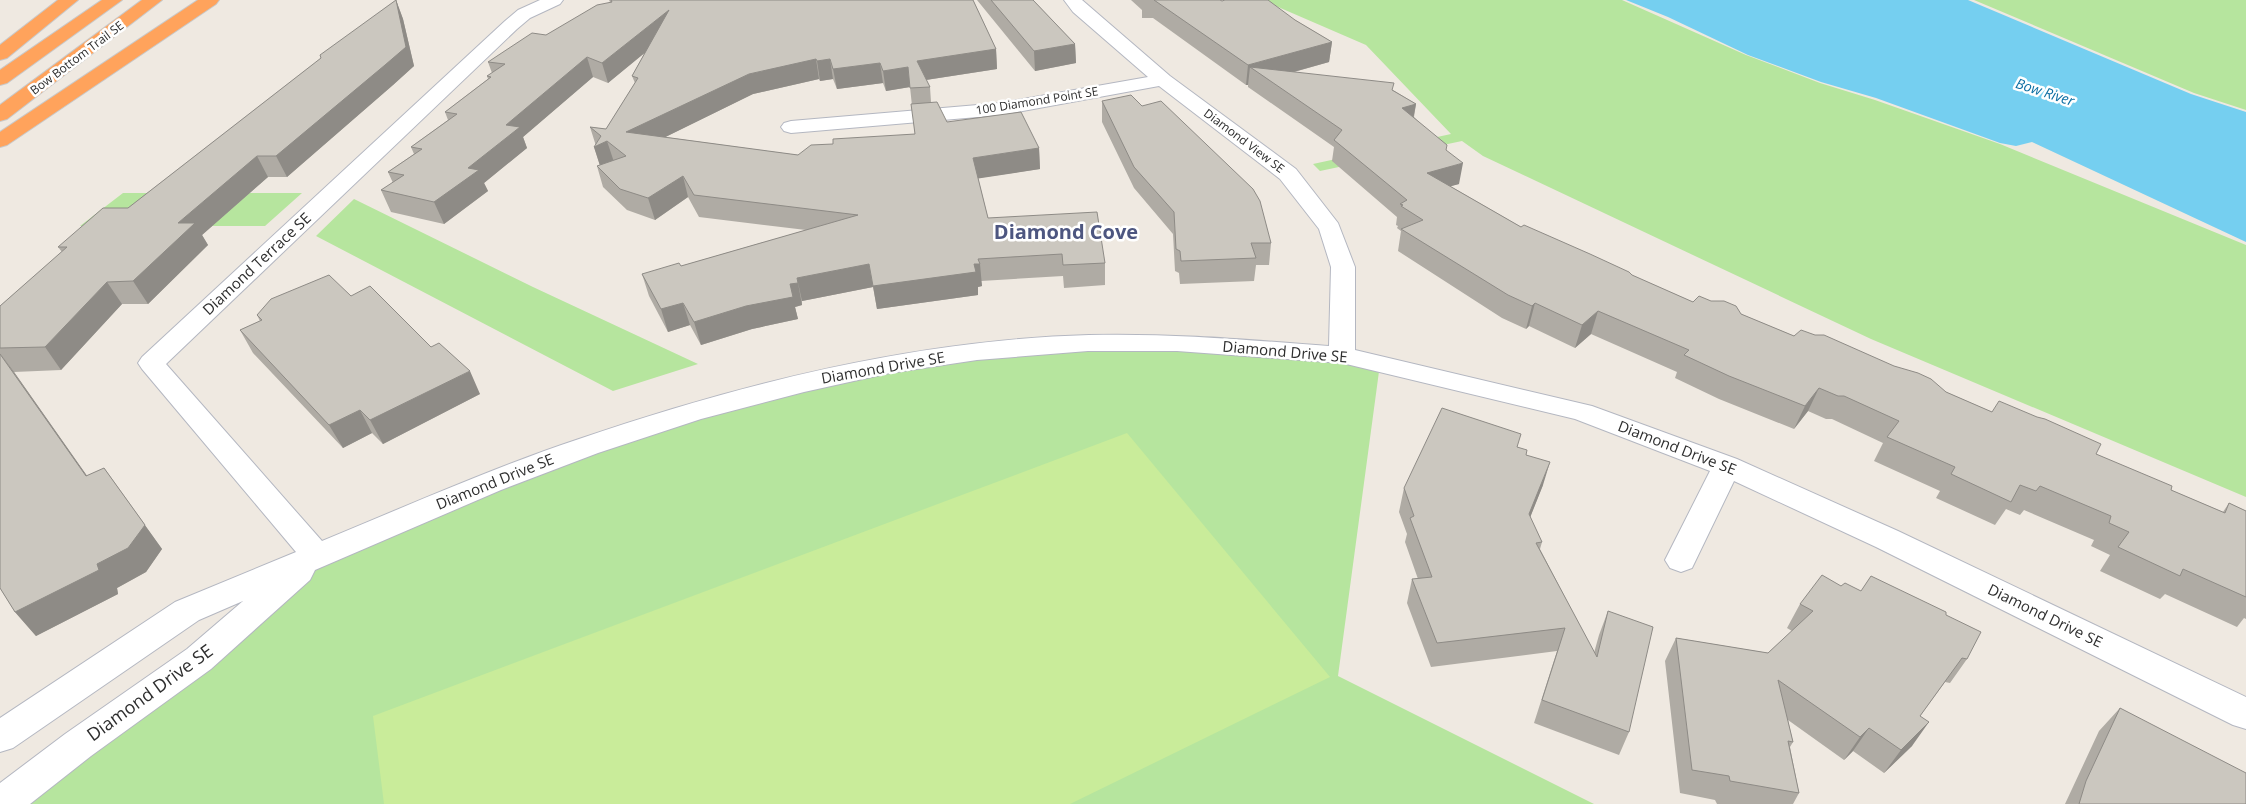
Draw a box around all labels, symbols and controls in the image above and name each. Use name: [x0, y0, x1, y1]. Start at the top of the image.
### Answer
street label: Bow Bottom Trail SE: [26, 17, 127, 98]
water label: Bow River: [2013, 73, 2077, 110]
street label: 100 Diamond Point SE: [974, 82, 1099, 119]
street label: Diamond View SE: [1200, 105, 1288, 177]
street label: Diamond Terrace SE: [198, 208, 315, 319]
district label: Diamond Cove: [994, 218, 1138, 245]
street label: Diamond Drive SE: [1222, 336, 1348, 366]
street label: Diamond Drive SE: [819, 346, 946, 388]
street label: Diamond Drive SE: [1615, 415, 1739, 479]
street label: Diamond Drive SE: [433, 448, 556, 514]
street label: Diamond Drive SE: [1985, 579, 2106, 652]
street label: Diamond Drive SE: [82, 638, 217, 746]

